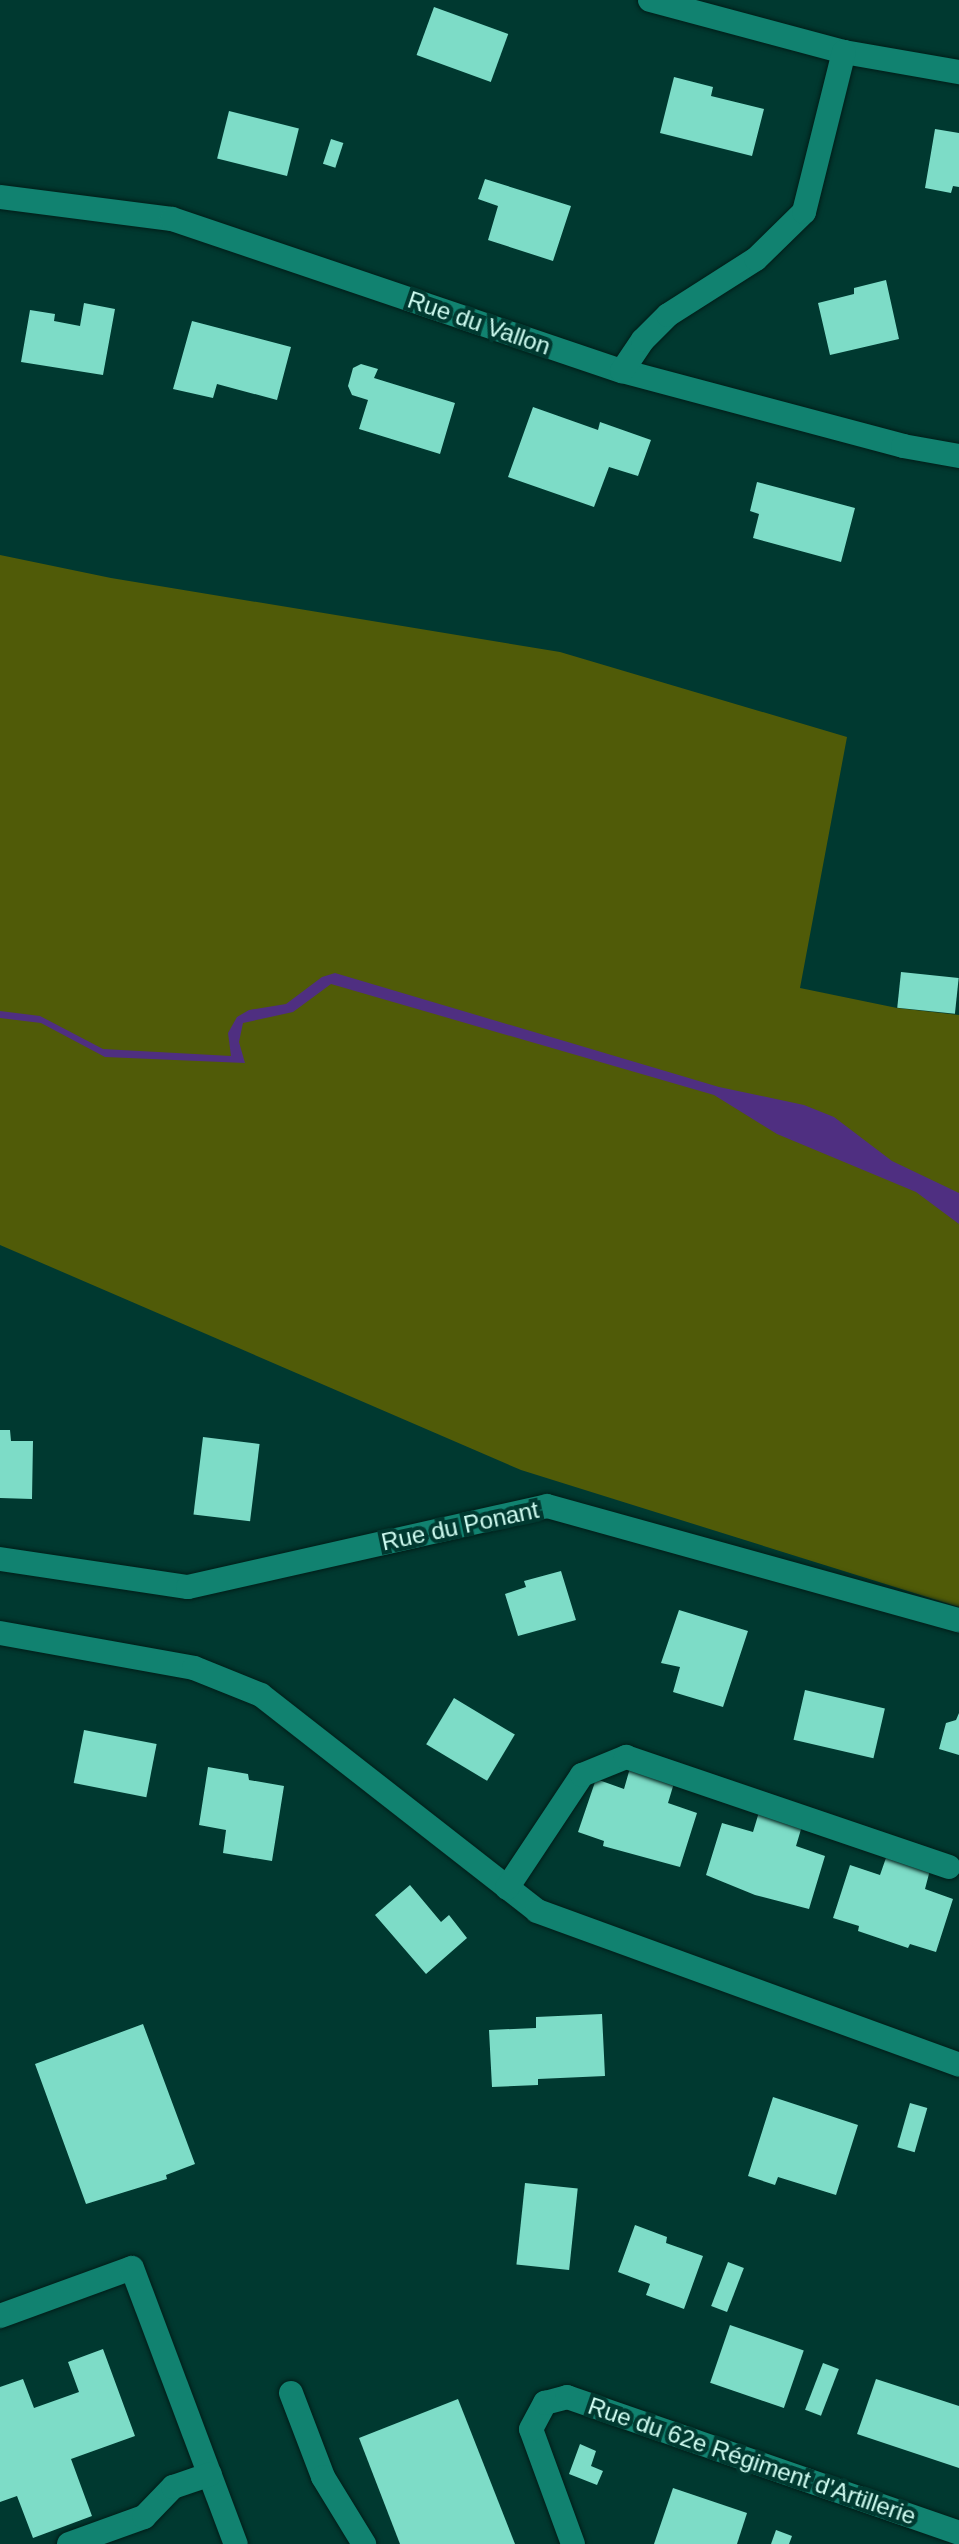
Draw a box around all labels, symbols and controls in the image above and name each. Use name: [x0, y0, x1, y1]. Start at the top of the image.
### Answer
street label: Rue du Vallon: [404, 285, 554, 361]
street label: Rue du Ponant: [379, 1495, 541, 1557]
street label: Rue du 62e Régiment d'Artillerie: [584, 2391, 920, 2531]

